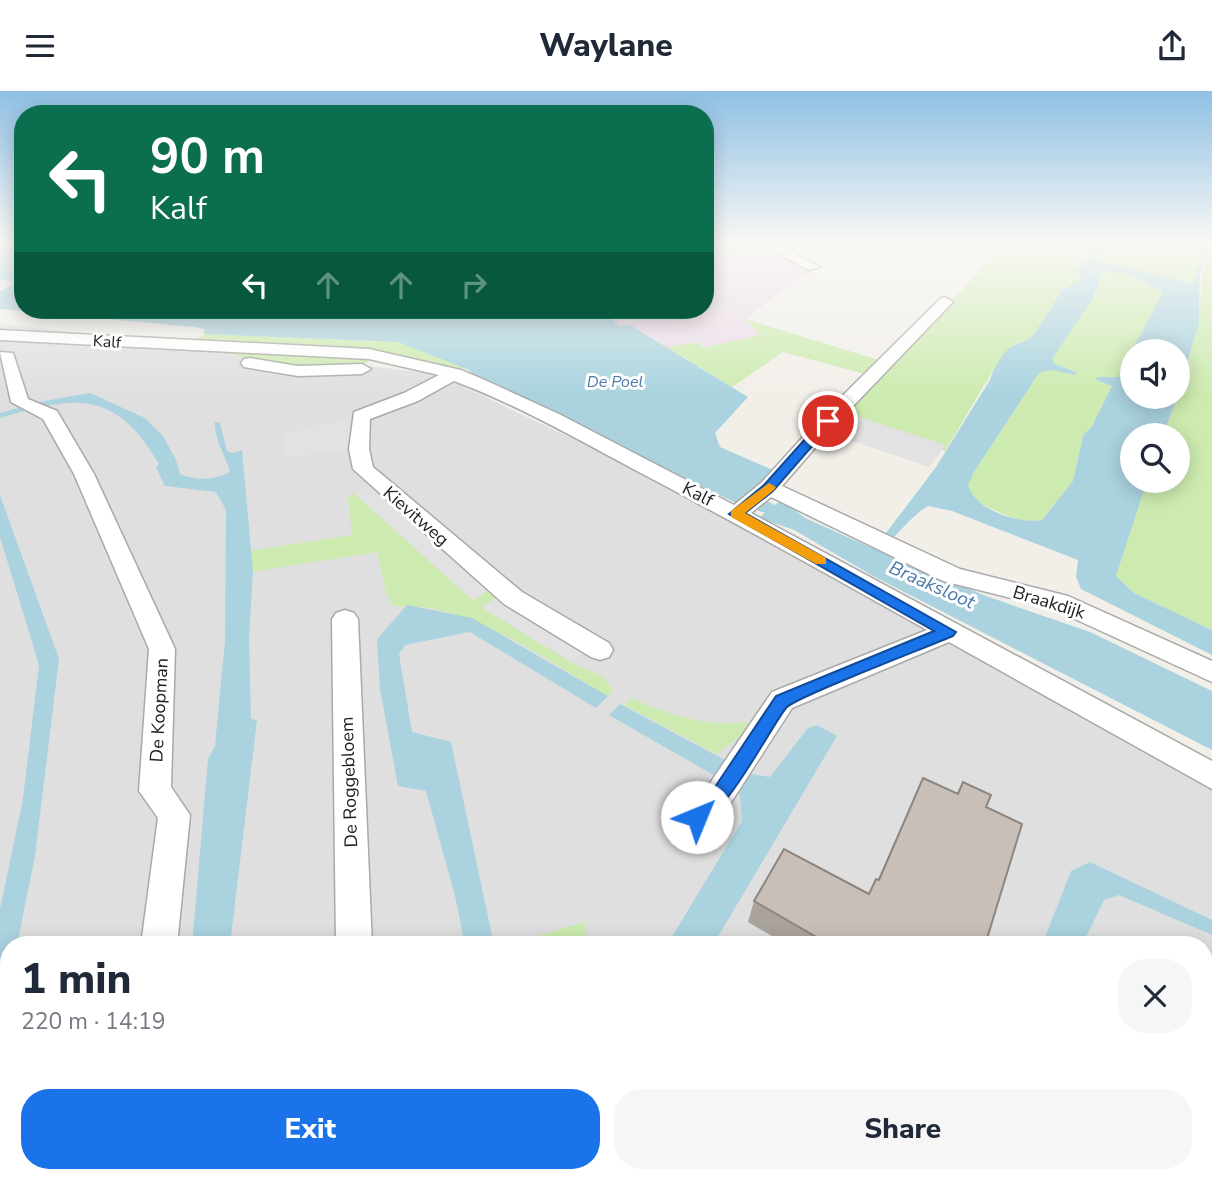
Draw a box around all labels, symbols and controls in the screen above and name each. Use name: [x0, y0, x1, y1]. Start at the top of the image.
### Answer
text: Waylane: [539, 24, 673, 67]
icon: menu: [21, 27, 59, 65]
icon: share: [1153, 27, 1191, 65]
text: 90 m: [150, 123, 265, 190]
icon: left: [35, 133, 126, 224]
text: Kalf: [150, 187, 207, 230]
icon: left: [236, 266, 274, 304]
icon: ahead: [309, 266, 347, 304]
icon: ahead: [382, 266, 420, 304]
icon: right: [455, 266, 493, 304]
street label: Kalf: [92, 330, 123, 354]
map controls: [1120, 339, 1190, 493]
button: sound: [1120, 339, 1190, 409]
water label: De Poel: [587, 371, 643, 393]
pin: [798, 391, 858, 451]
icon: arrive: [809, 402, 847, 440]
button: search: [1120, 423, 1190, 493]
street label: Kalf: [678, 476, 719, 512]
street label: Kievitweg: [378, 481, 454, 551]
water label: Braaksloot: [885, 555, 980, 616]
street label: Braakdijk: [1010, 580, 1089, 625]
street label: De Koopman: [144, 657, 174, 763]
street label: De Roggebloem: [335, 716, 363, 848]
position arrow: [660, 780, 734, 854]
text: 1 min: [21, 951, 131, 1008]
button: close: [1118, 959, 1192, 1033]
text: 220 m · 14:19: [21, 1006, 166, 1037]
button: Exit: [21, 1089, 600, 1169]
button: Share: [614, 1089, 1192, 1169]

